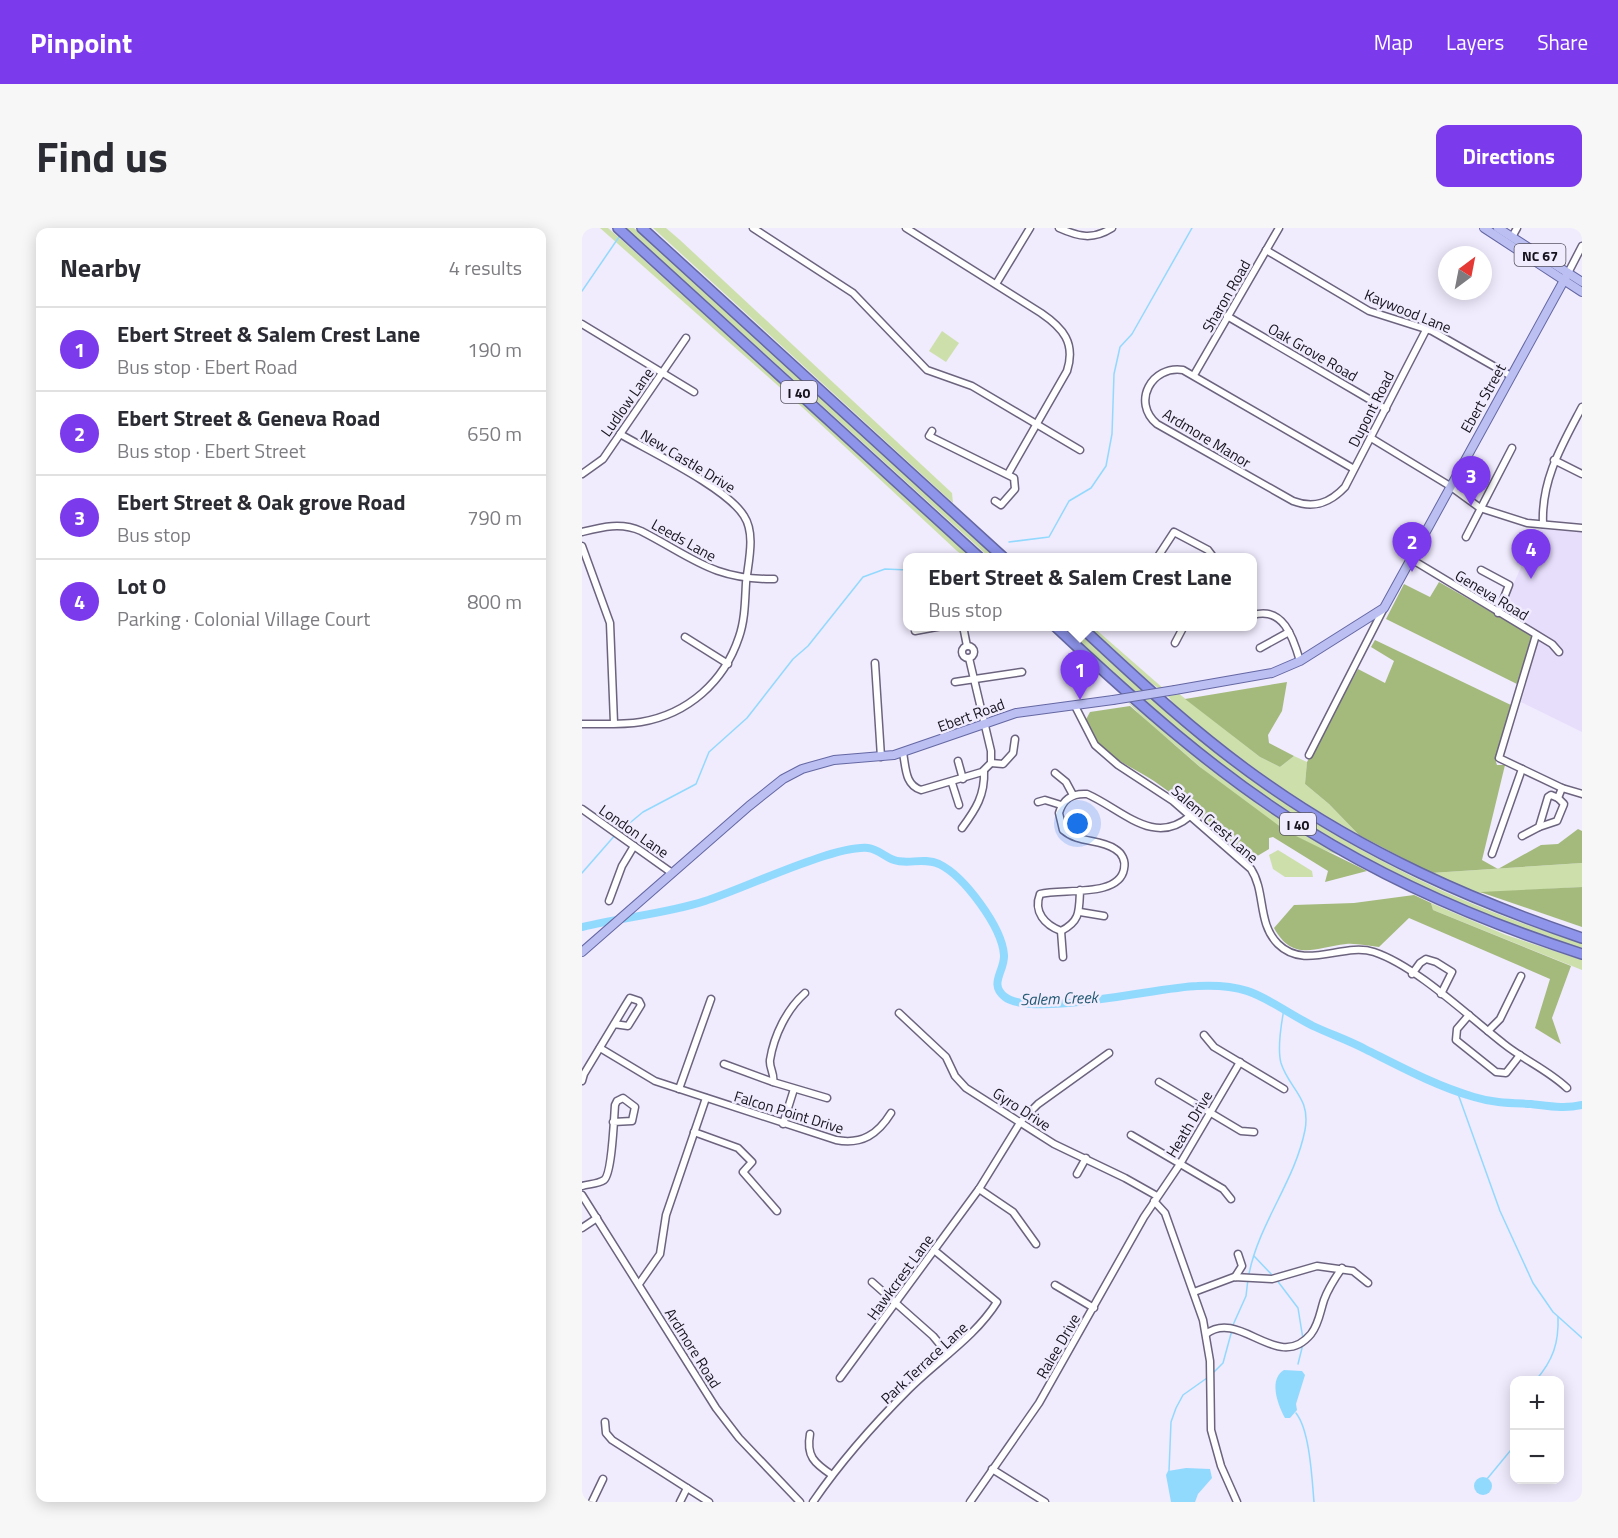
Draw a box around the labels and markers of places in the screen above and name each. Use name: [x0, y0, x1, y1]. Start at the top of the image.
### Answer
pin: 3: [1452, 456, 1490, 506]
pin: 2: [1392, 522, 1432, 572]
pin: 4: [1512, 530, 1550, 579]
pin: 1: [1060, 650, 1100, 700]

